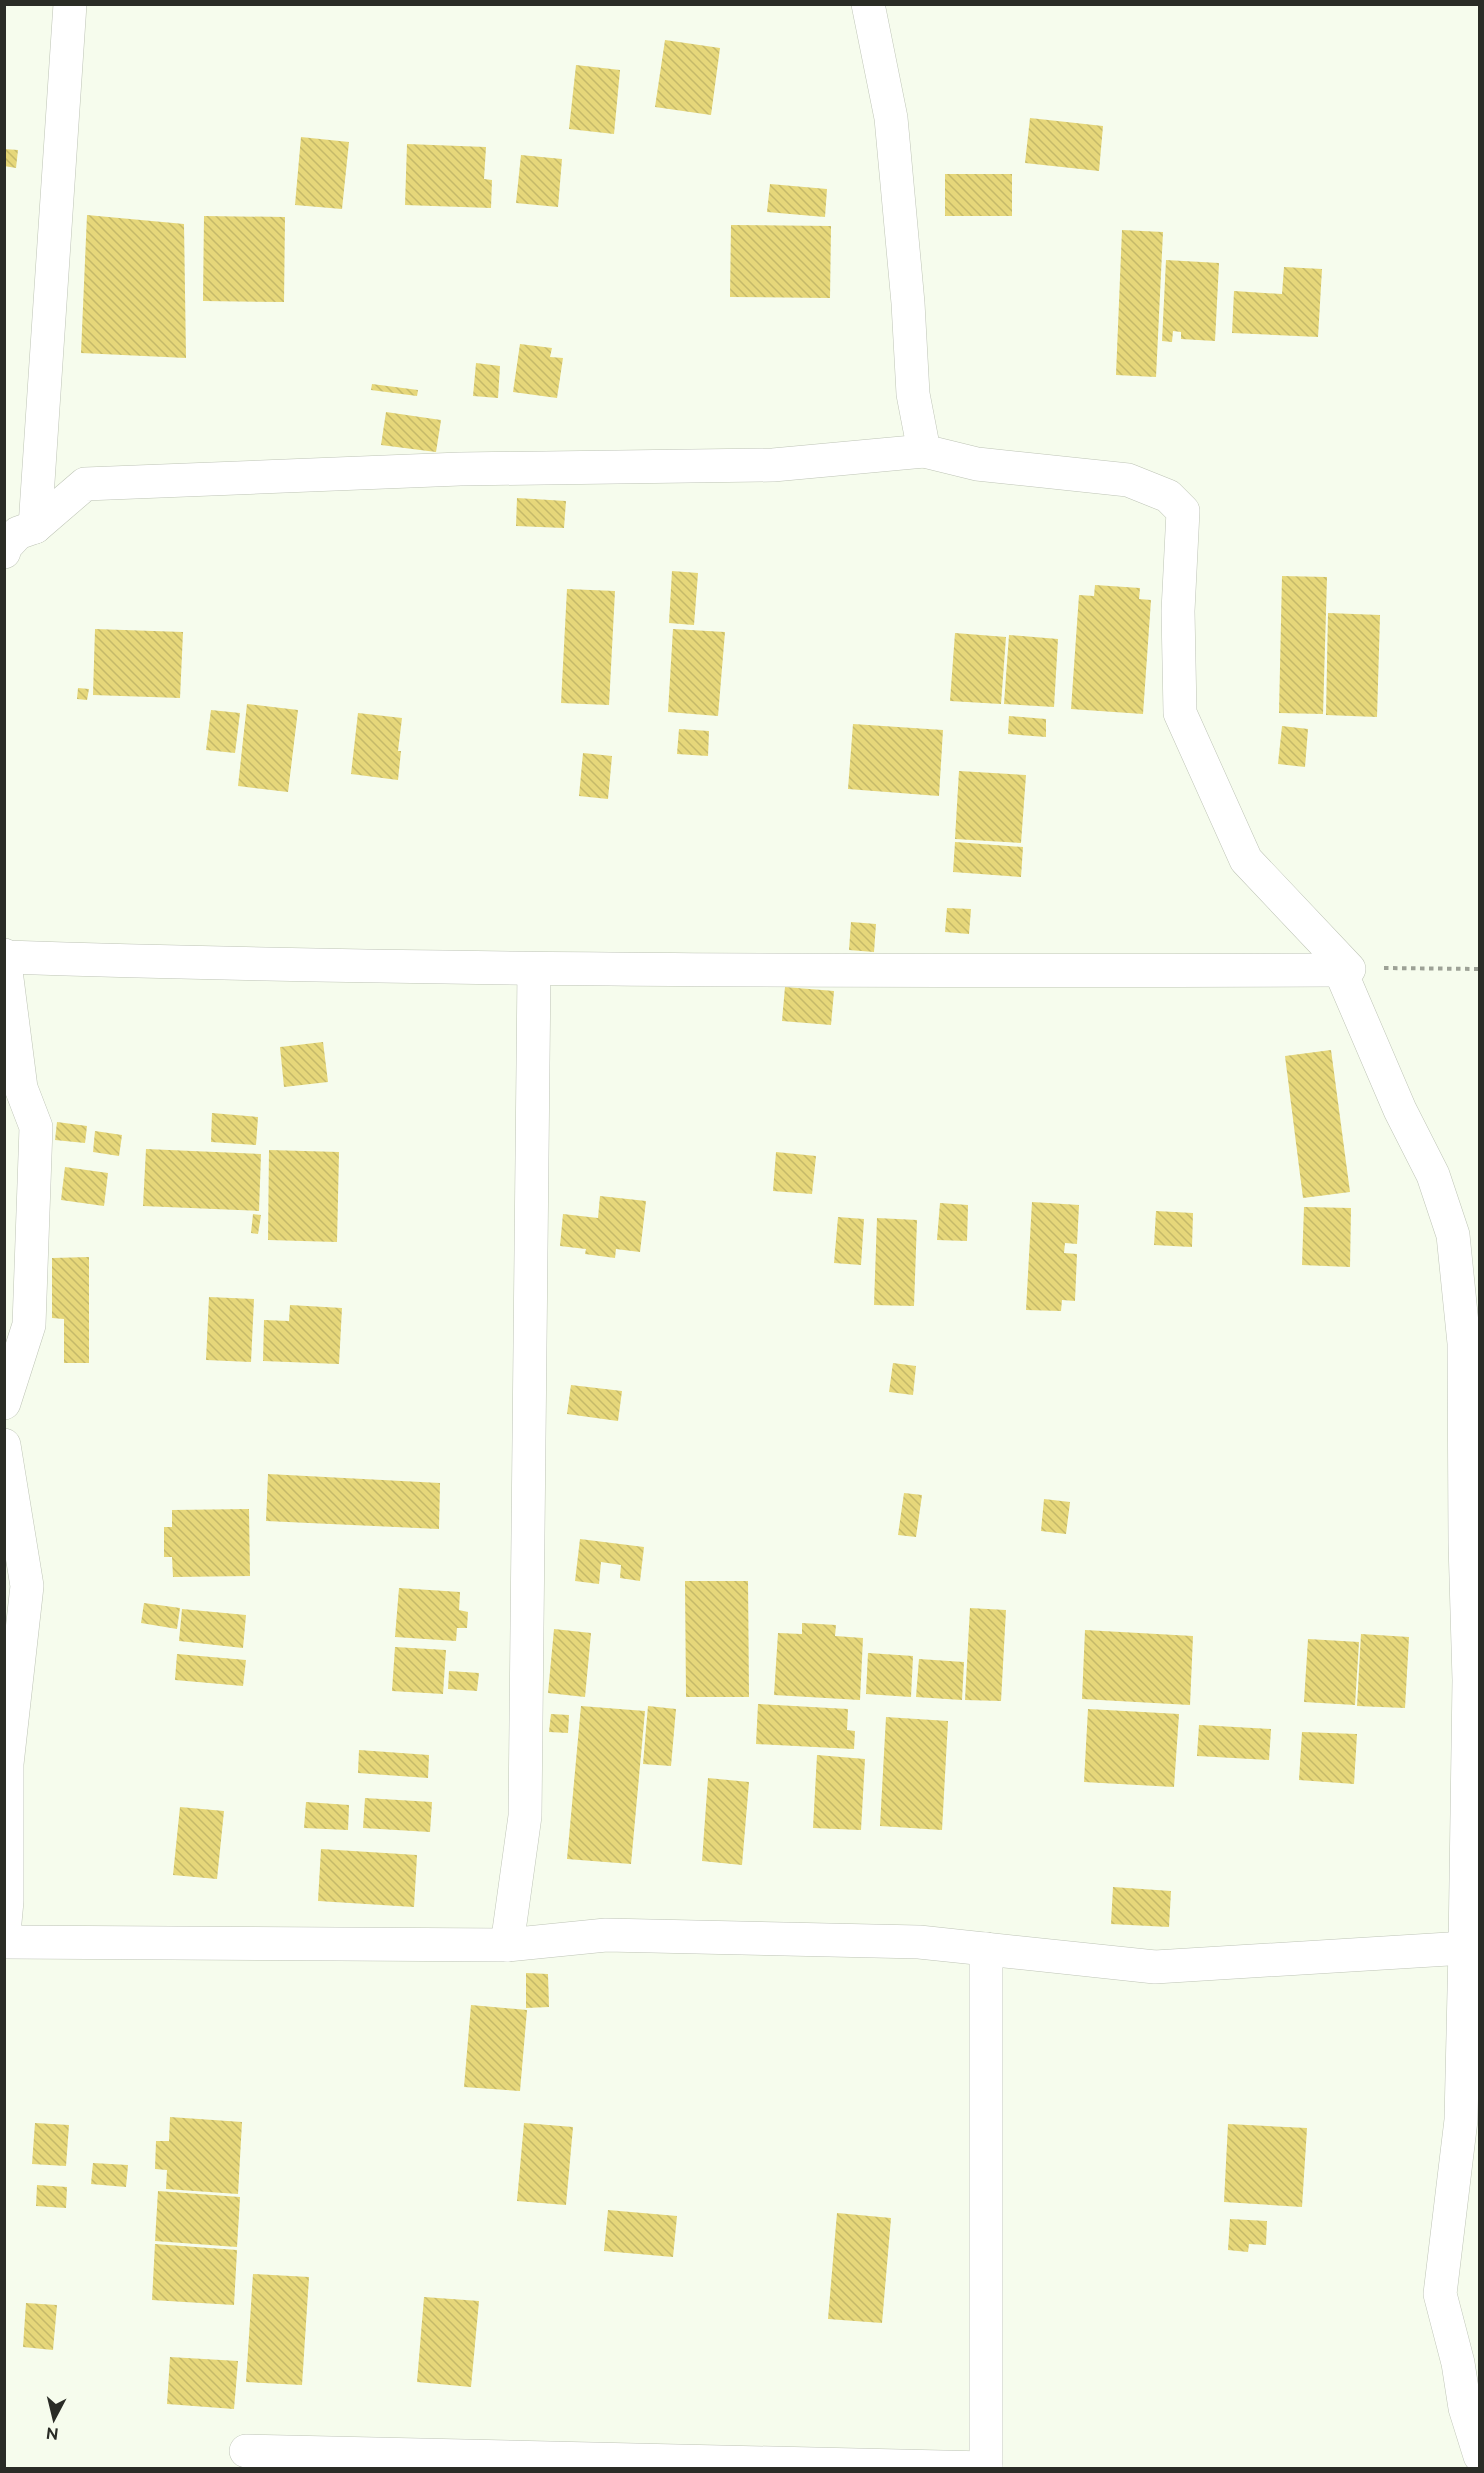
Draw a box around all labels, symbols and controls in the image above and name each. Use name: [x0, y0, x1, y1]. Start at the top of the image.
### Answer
north arrow: [24, 2389, 84, 2449]
text: N: [45, 2423, 59, 2444]

